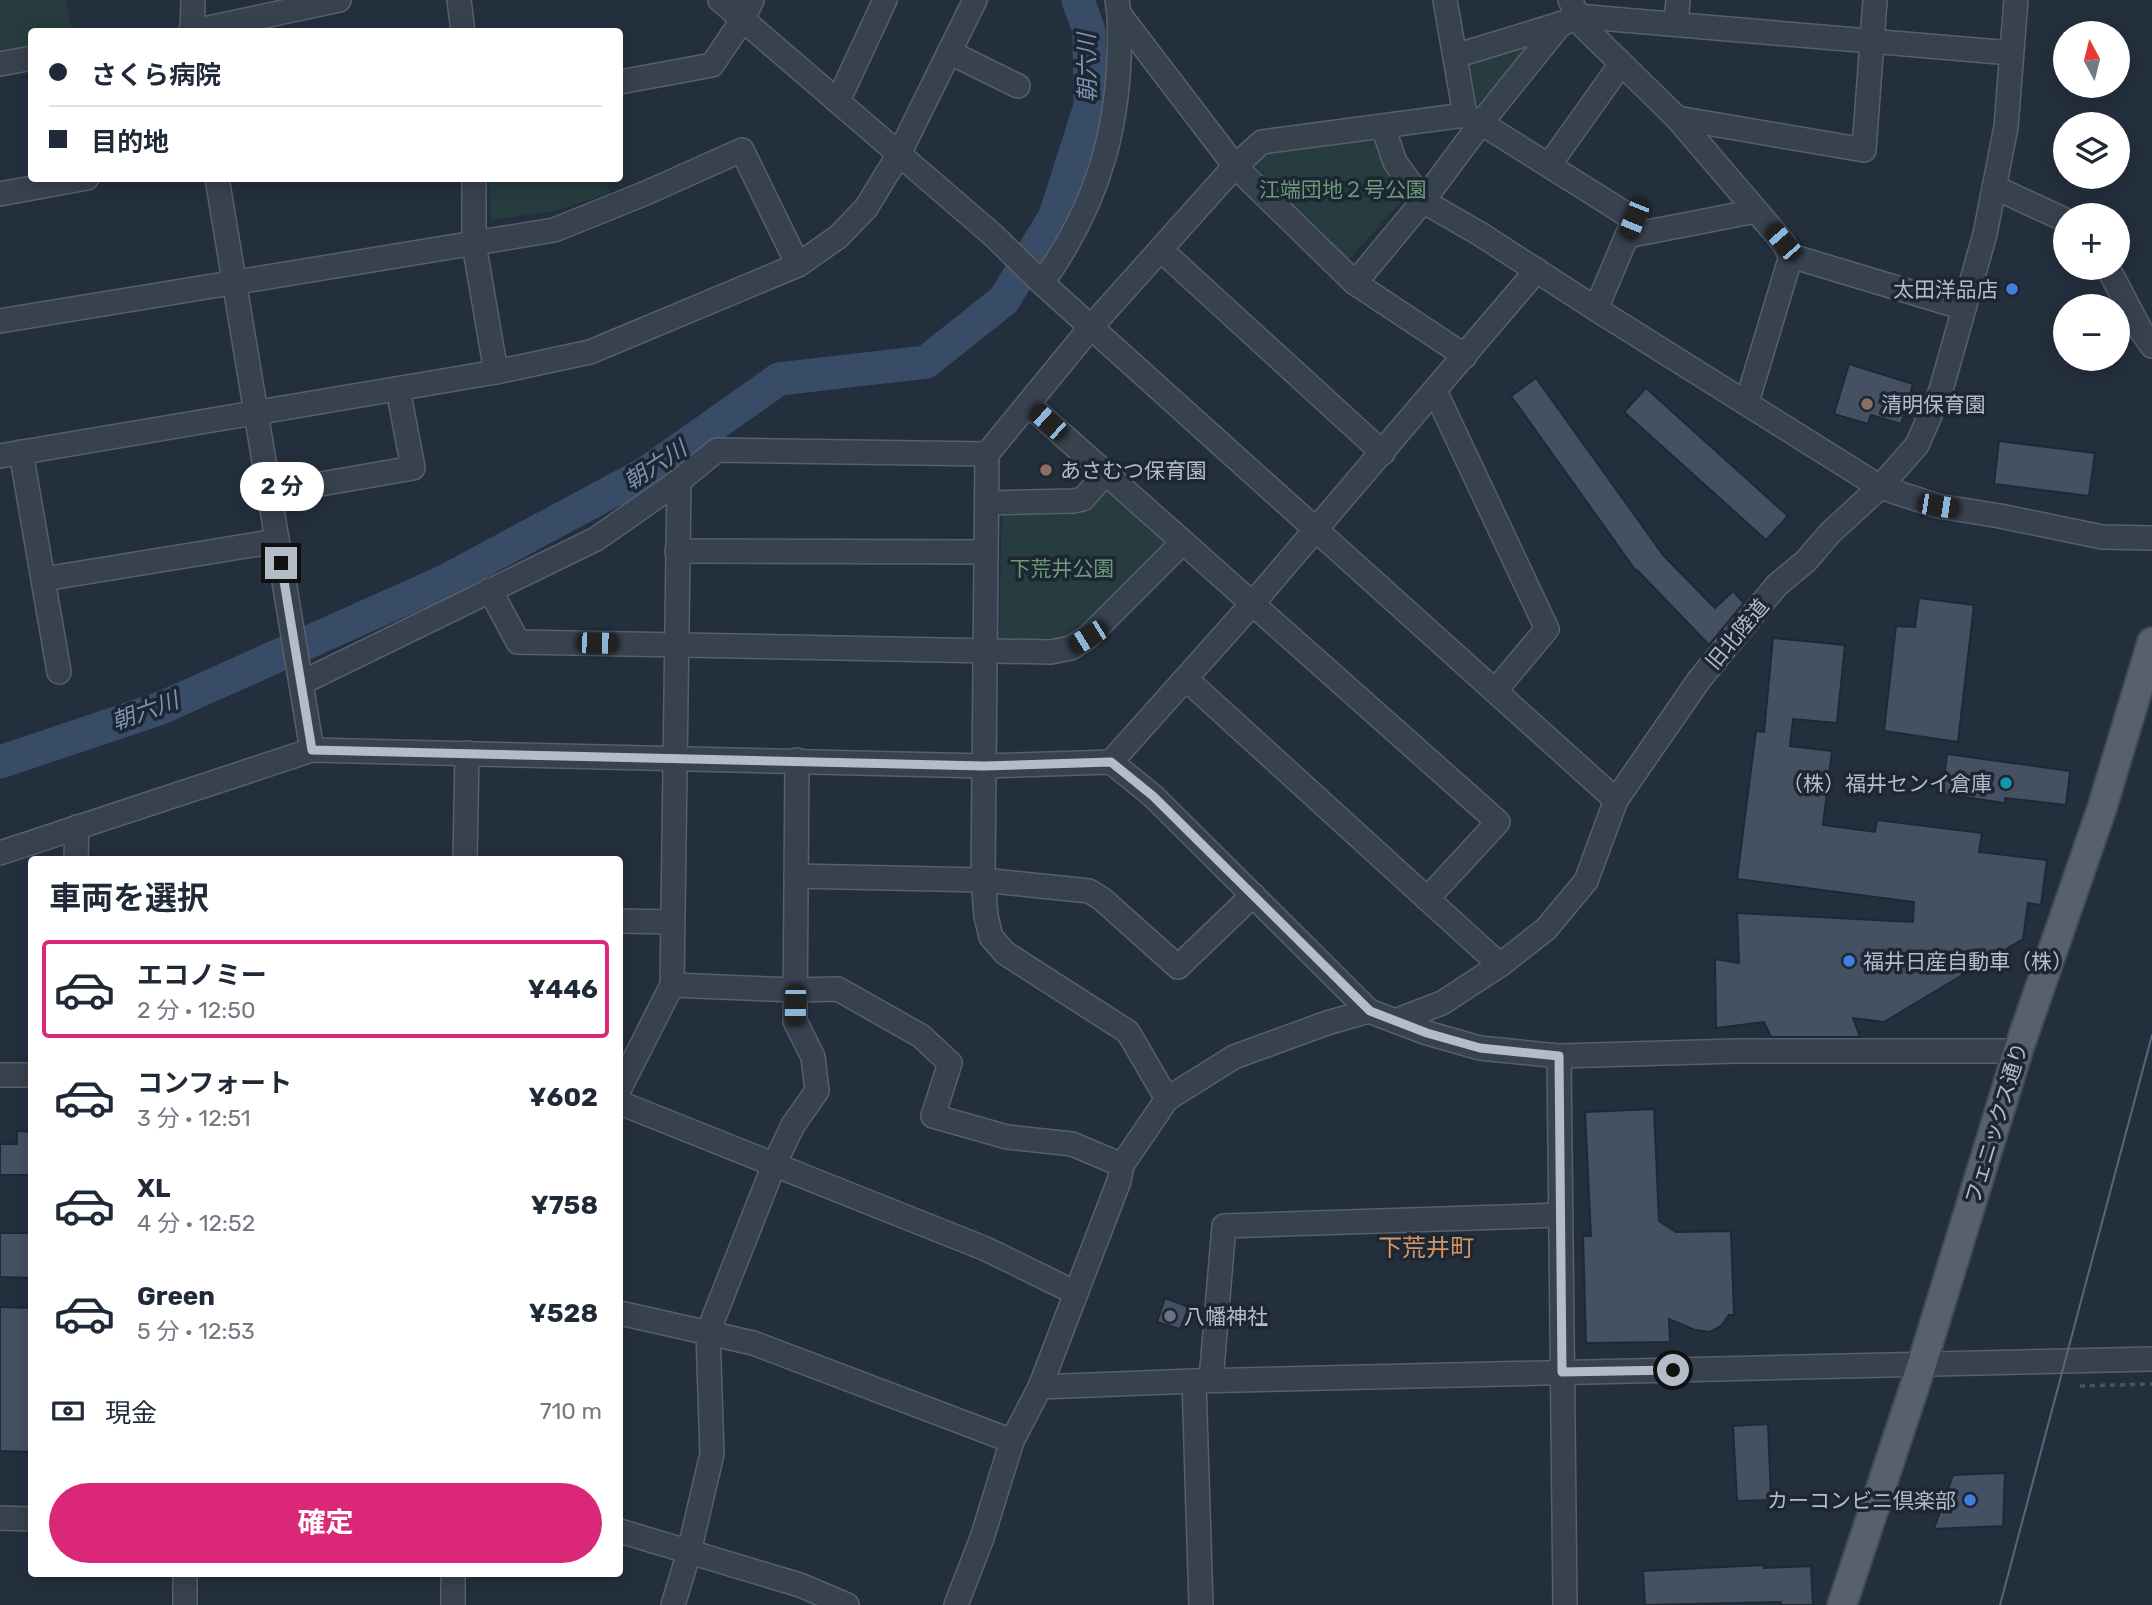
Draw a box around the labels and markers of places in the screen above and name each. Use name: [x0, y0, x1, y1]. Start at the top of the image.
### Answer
place label: 太田洋品店: [1893, 277, 1998, 302]
marker: 太田洋品店: [2004, 281, 2020, 297]
place label: 清明保育園: [1881, 392, 1986, 417]
marker: 清明保育園: [1859, 396, 1875, 412]
place label: あさむつ保育園: [1060, 458, 1207, 483]
marker: あさむつ保育園: [1038, 462, 1054, 478]
place label: （株）福井センイ倉庫: [1782, 771, 1992, 796]
marker: （株）福井センイ倉庫: [1998, 775, 2014, 791]
place label: 福井日産自動車（株）: [1863, 949, 2073, 974]
marker: 福井日産自動車（株）: [1841, 953, 1857, 969]
place label: 八幡神社: [1184, 1304, 1268, 1329]
marker: 八幡神社: [1162, 1308, 1178, 1324]
place label: カーコンビニ倶楽部: [1767, 1488, 1956, 1513]
marker: カーコンビニ倶楽部: [1962, 1492, 1978, 1508]

